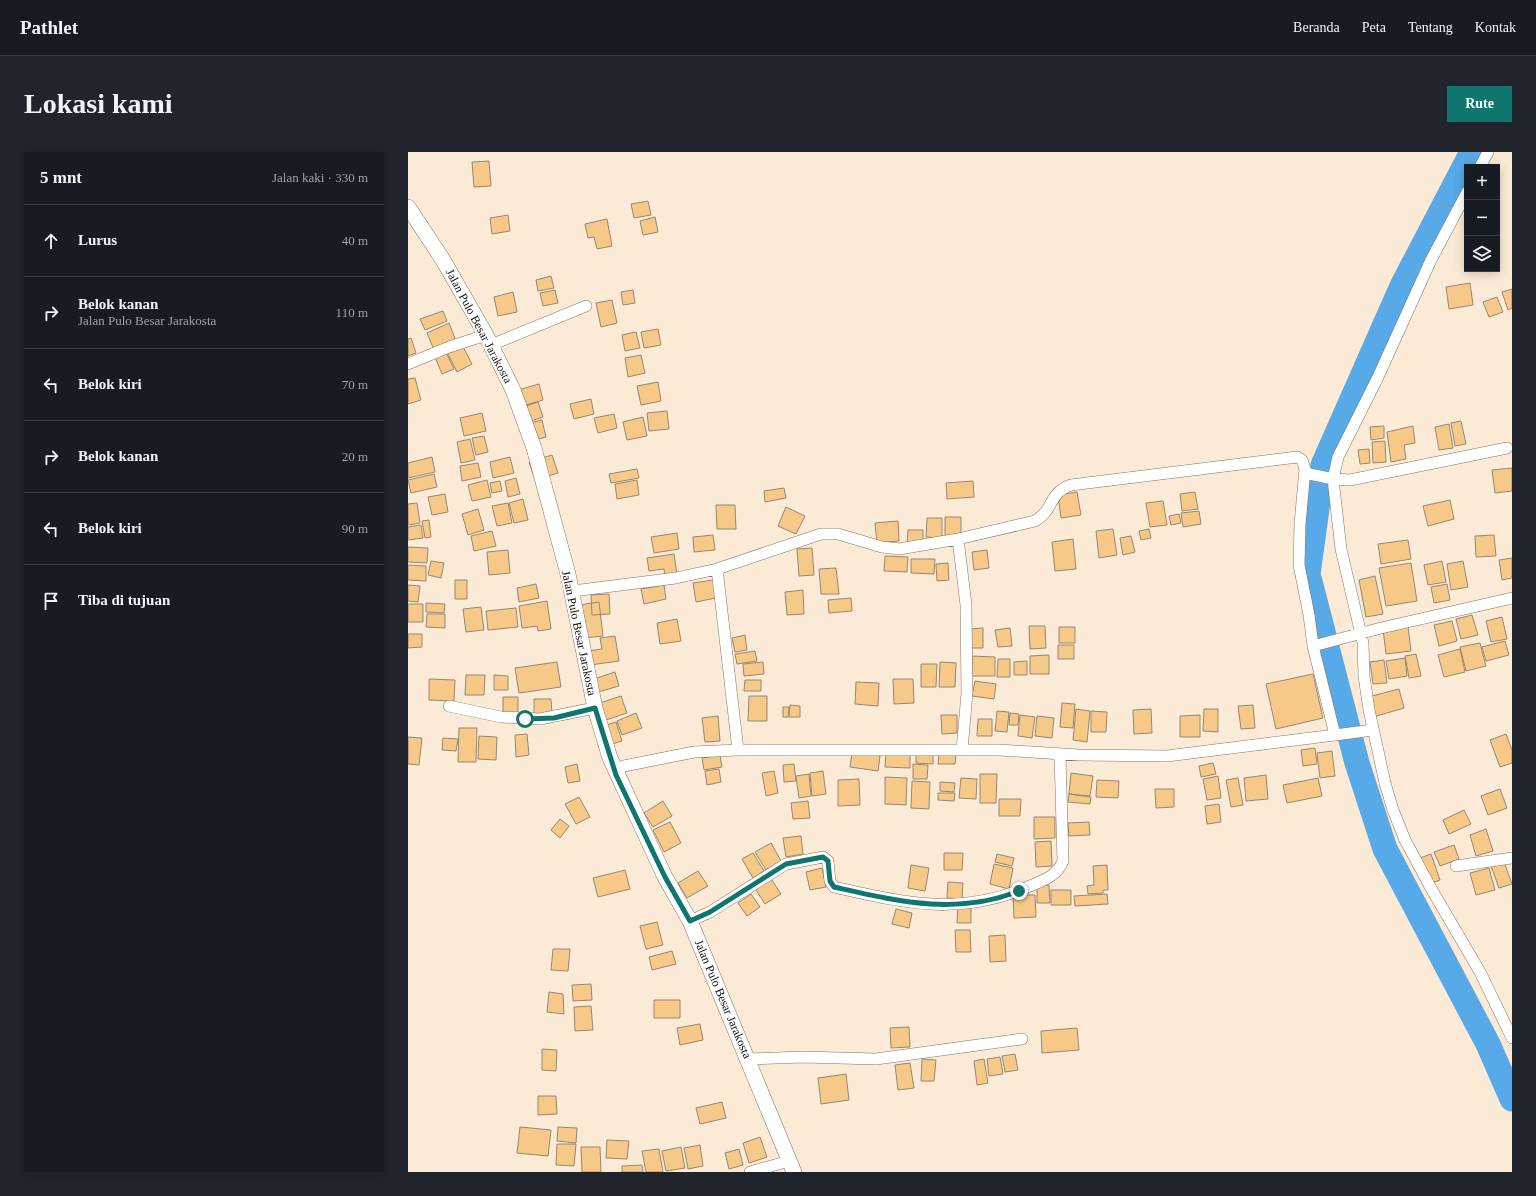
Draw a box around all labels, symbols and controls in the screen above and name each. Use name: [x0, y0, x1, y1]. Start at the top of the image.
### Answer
text: Pathlet: [20, 17, 78, 38]
text: Beranda: [1293, 20, 1340, 35]
text: Peta: [1362, 20, 1386, 35]
text: Tentang: [1408, 20, 1453, 35]
text: Kontak: [1475, 20, 1516, 35]
button: Rute: [1447, 86, 1512, 122]
text: Lokasi kami: [24, 88, 173, 119]
map controls: [1464, 164, 1500, 272]
button: +: [1464, 164, 1500, 200]
text: 5 mnt: [40, 168, 82, 187]
text: Jalan kaki · 330 m: [272, 170, 368, 185]
button: −: [1464, 200, 1500, 236]
icon: ahead: [40, 230, 62, 252]
text: Lurus: [78, 232, 117, 248]
text: 40 m: [342, 233, 368, 248]
button: layers: [1464, 236, 1500, 272]
street label: Jalan Pulo Besar Jarakosta: [443, 266, 515, 386]
text: Belok kanan: [78, 296, 158, 312]
icon: right: [40, 302, 62, 324]
text: 110 m: [336, 305, 368, 320]
text: Jalan Pulo Besar Jarakosta: [78, 313, 216, 328]
icon: left: [40, 374, 62, 396]
text: Belok kiri: [78, 376, 142, 392]
text: 70 m: [342, 377, 368, 392]
icon: right: [40, 446, 62, 468]
text: Belok kanan: [78, 448, 158, 464]
text: 20 m: [342, 449, 368, 464]
icon: left: [40, 518, 62, 540]
text: Belok kiri: [78, 520, 142, 536]
text: 90 m: [342, 521, 368, 536]
street label: Jalan Pulo Besar Jarakosta: [559, 569, 599, 698]
icon: arrive: [40, 590, 62, 612]
text: Tiba di tujuan: [78, 592, 170, 608]
route start: [516, 710, 534, 728]
route end: [1010, 882, 1028, 900]
street label: Jalan Pulo Besar Jarakosta: [692, 938, 755, 1061]

